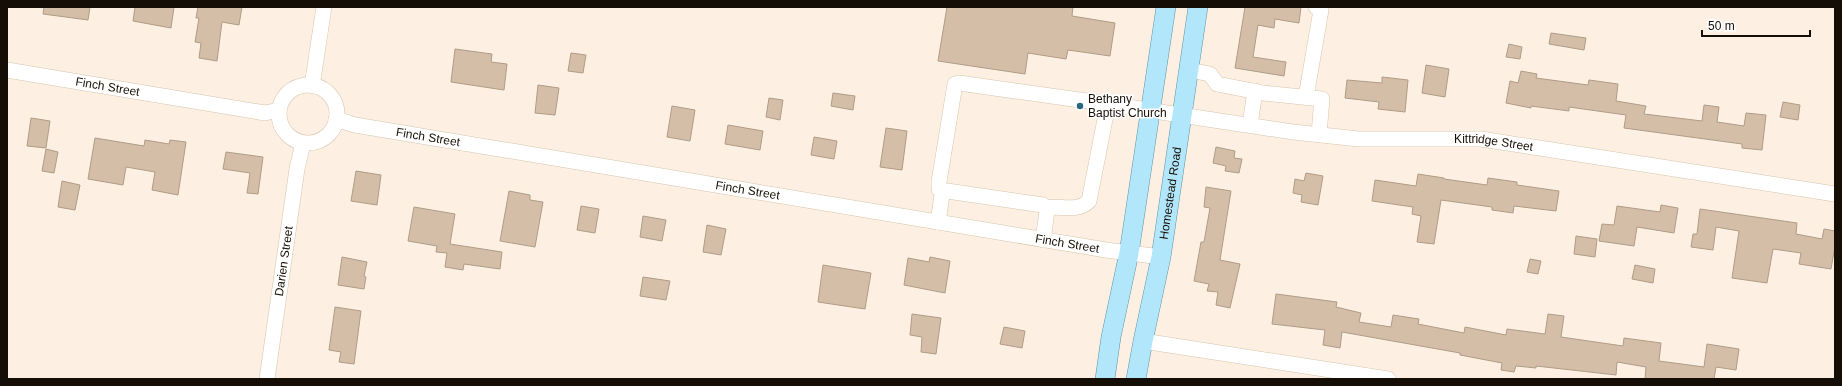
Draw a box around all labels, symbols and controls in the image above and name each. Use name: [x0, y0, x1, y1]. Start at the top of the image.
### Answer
scale bar: [1702, 12, 1810, 38]
text: 50 m: [1708, 19, 1735, 33]
street label: Finch Street: [74, 75, 141, 99]
place label: Bethany Baptist Church: [1088, 92, 1167, 120]
marker: Bethany Baptist Church: [1075, 101, 1085, 111]
street label: Finch Street: [395, 125, 462, 149]
street label: Kittridge Street: [1454, 132, 1535, 154]
street label: Homestead Road: [1157, 146, 1184, 241]
street label: Finch Street: [715, 178, 781, 203]
street label: Darien Street: [272, 224, 296, 297]
street label: Finch Street: [1034, 231, 1101, 256]

